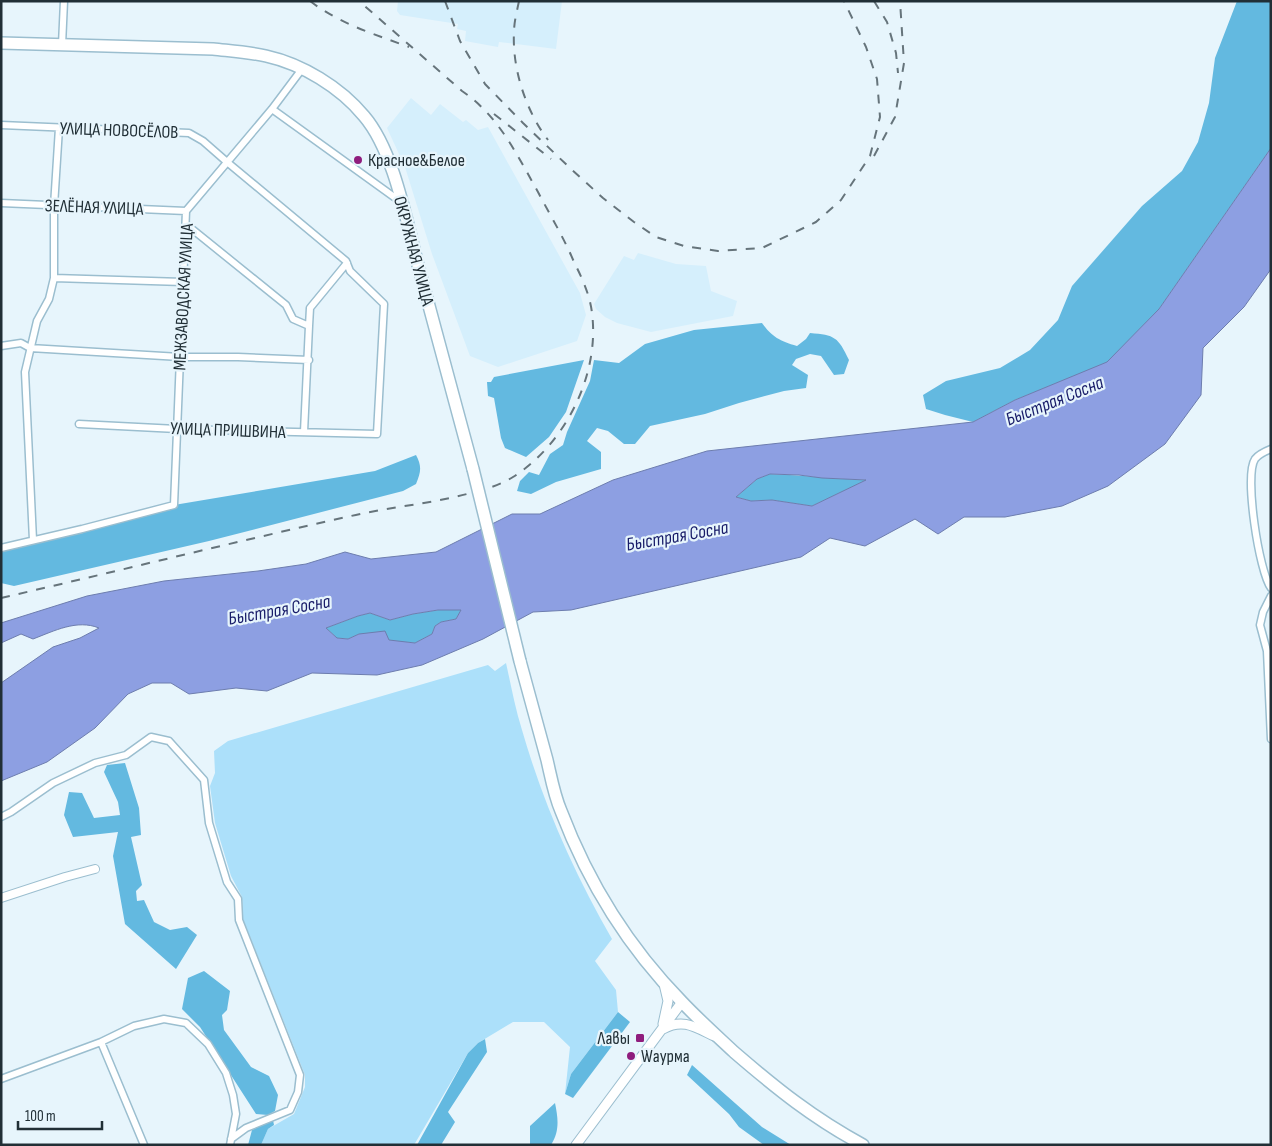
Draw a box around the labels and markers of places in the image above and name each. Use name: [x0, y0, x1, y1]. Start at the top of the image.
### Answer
place label: Красное&Белое: [368, 150, 465, 171]
marker: Красное&Белое: [352, 154, 364, 166]
place label: Лавы: [597, 1028, 630, 1049]
marker: Лавы: [634, 1032, 646, 1044]
place label: Wаурма: [641, 1046, 690, 1067]
marker: Wаурма: [625, 1050, 637, 1062]

